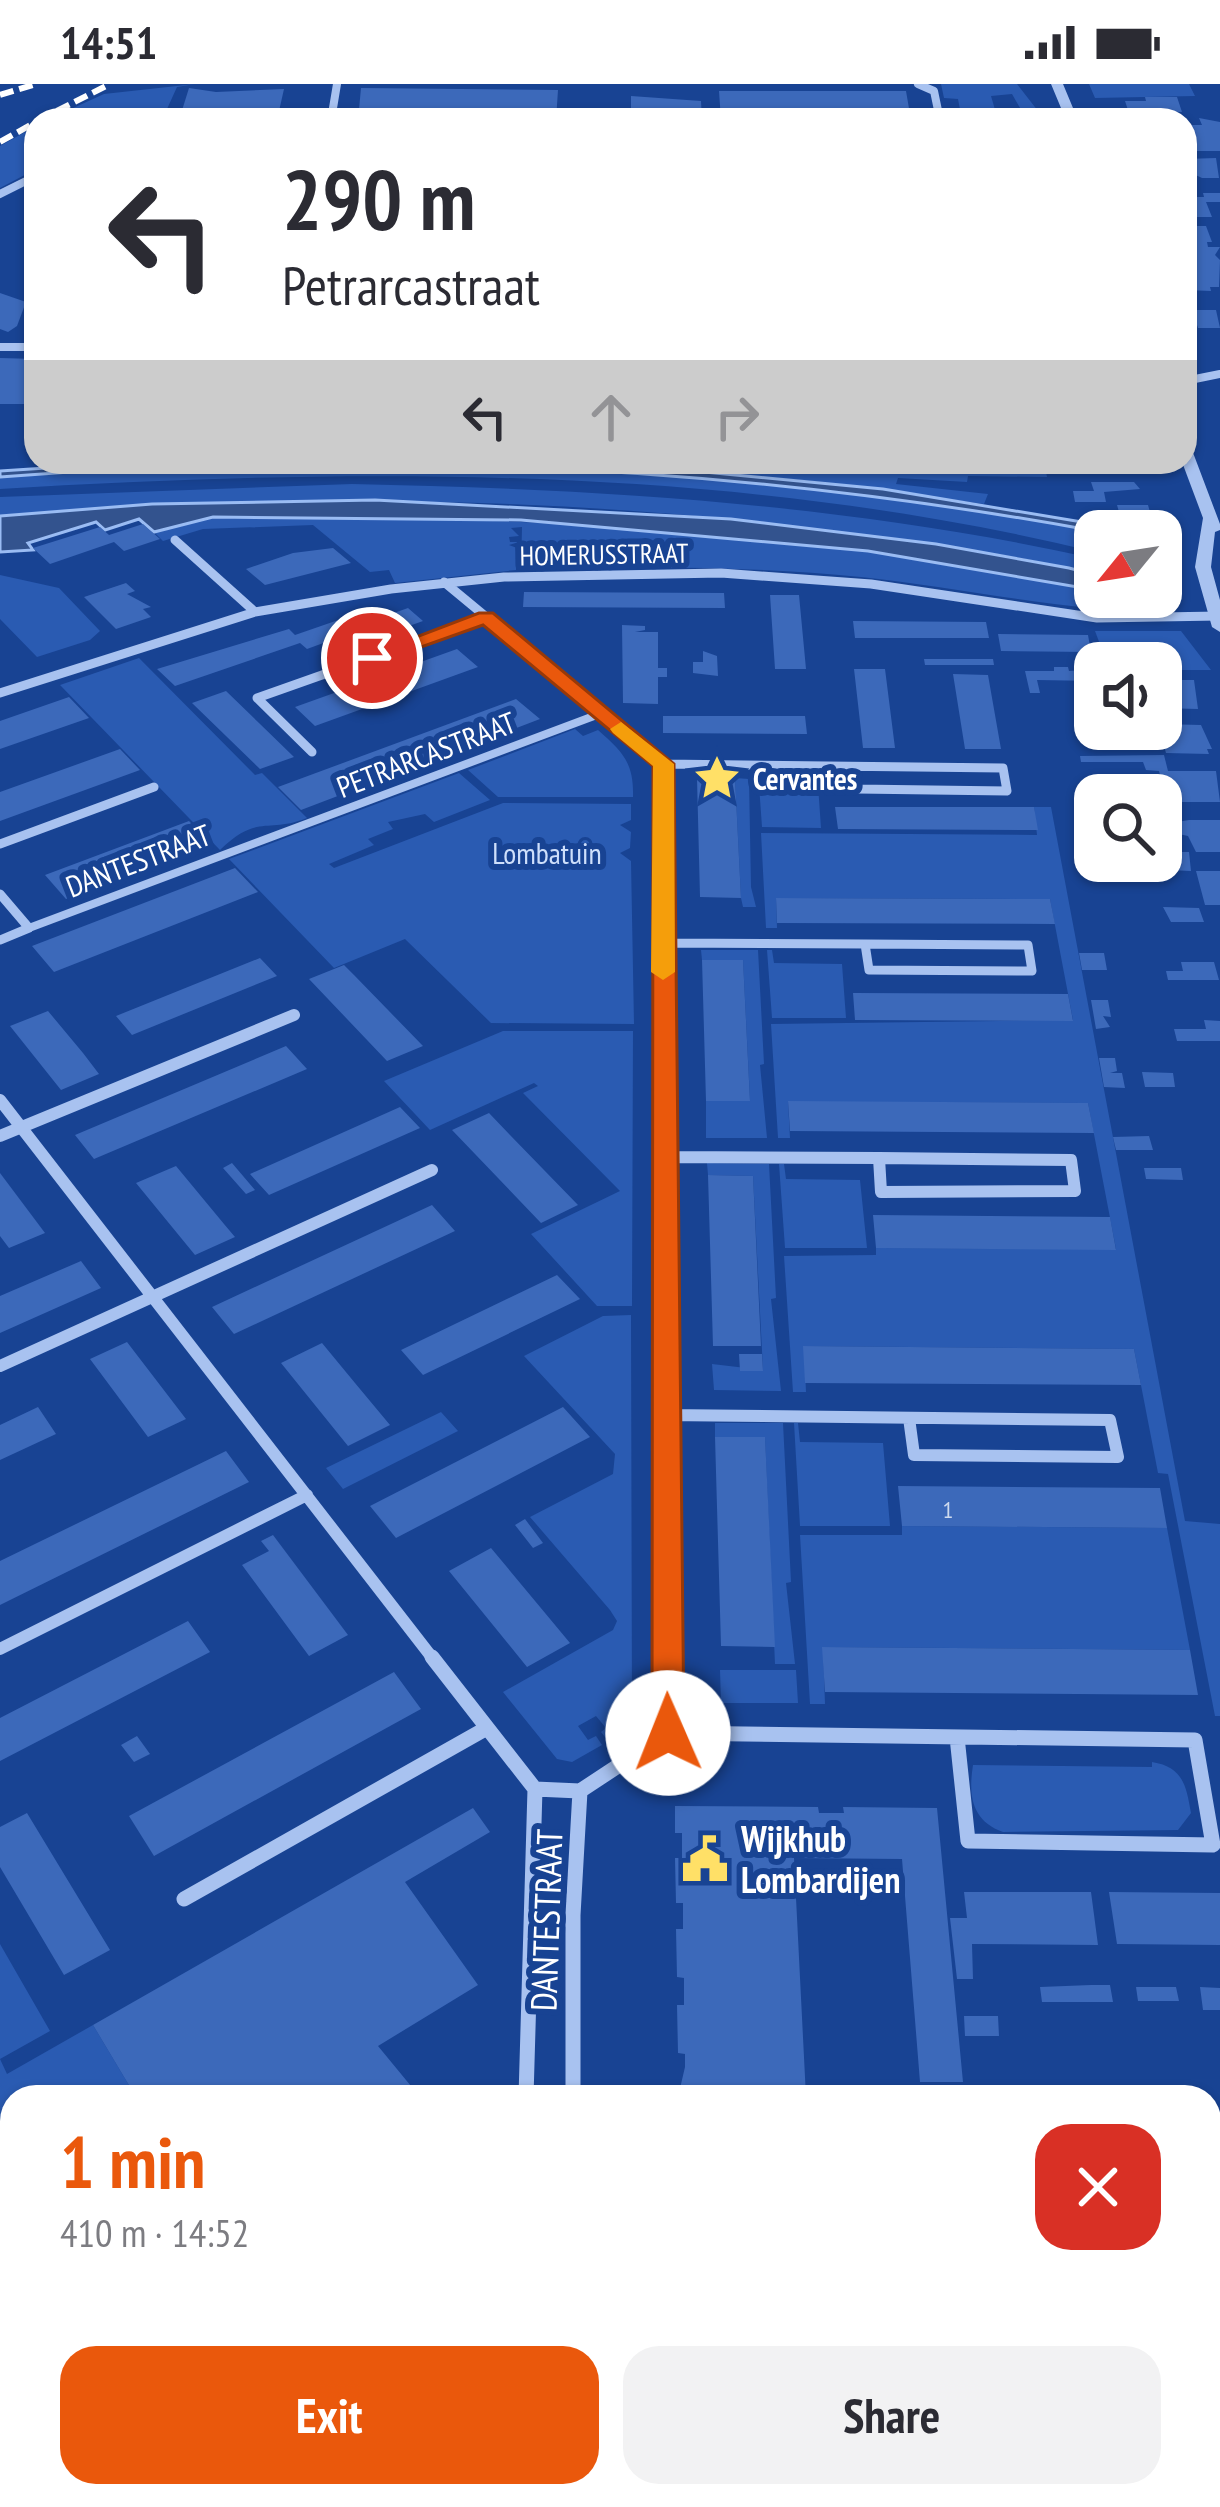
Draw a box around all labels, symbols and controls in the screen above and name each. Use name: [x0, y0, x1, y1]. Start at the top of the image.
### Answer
text: 14:51: [60, 13, 157, 71]
text: 290 m: [282, 144, 475, 253]
icon: left: [84, 156, 240, 312]
text: Petrarcastraat: [282, 250, 540, 320]
icon: left: [452, 384, 518, 450]
icon: ahead: [578, 384, 644, 450]
icon: right: [704, 384, 770, 450]
north arrow: [1074, 510, 1182, 618]
map controls: [1074, 510, 1182, 882]
street label: HOMERUSSTRAAT: [519, 536, 689, 572]
pin: [321, 607, 423, 709]
icon: arrive: [339, 625, 405, 691]
button: sound: [1074, 642, 1182, 750]
street label: PETRARCASTRAAT: [331, 702, 521, 806]
place icon: Cervantes: [692, 753, 742, 803]
place label: Cervantes: [753, 759, 857, 798]
button: search: [1074, 774, 1182, 882]
street label: DANTESTRAAT: [60, 815, 216, 905]
park label: Lombatuin: [492, 833, 602, 872]
house number: 1: [943, 1494, 953, 1525]
position arrow: [605, 1670, 731, 1796]
place label: Wijkhub Lombardijen: [740, 1815, 900, 1903]
street label: DANTESTRAAT: [519, 1828, 573, 2012]
public building icon: Wijkhub Lombardijen: [680, 1834, 730, 1884]
text: 1 min: [60, 2115, 205, 2208]
button: close: [1035, 2124, 1161, 2250]
text: 410 m · 14:52: [60, 2207, 249, 2258]
button: Exit: [60, 2346, 599, 2484]
button: Share: [623, 2346, 1161, 2484]

